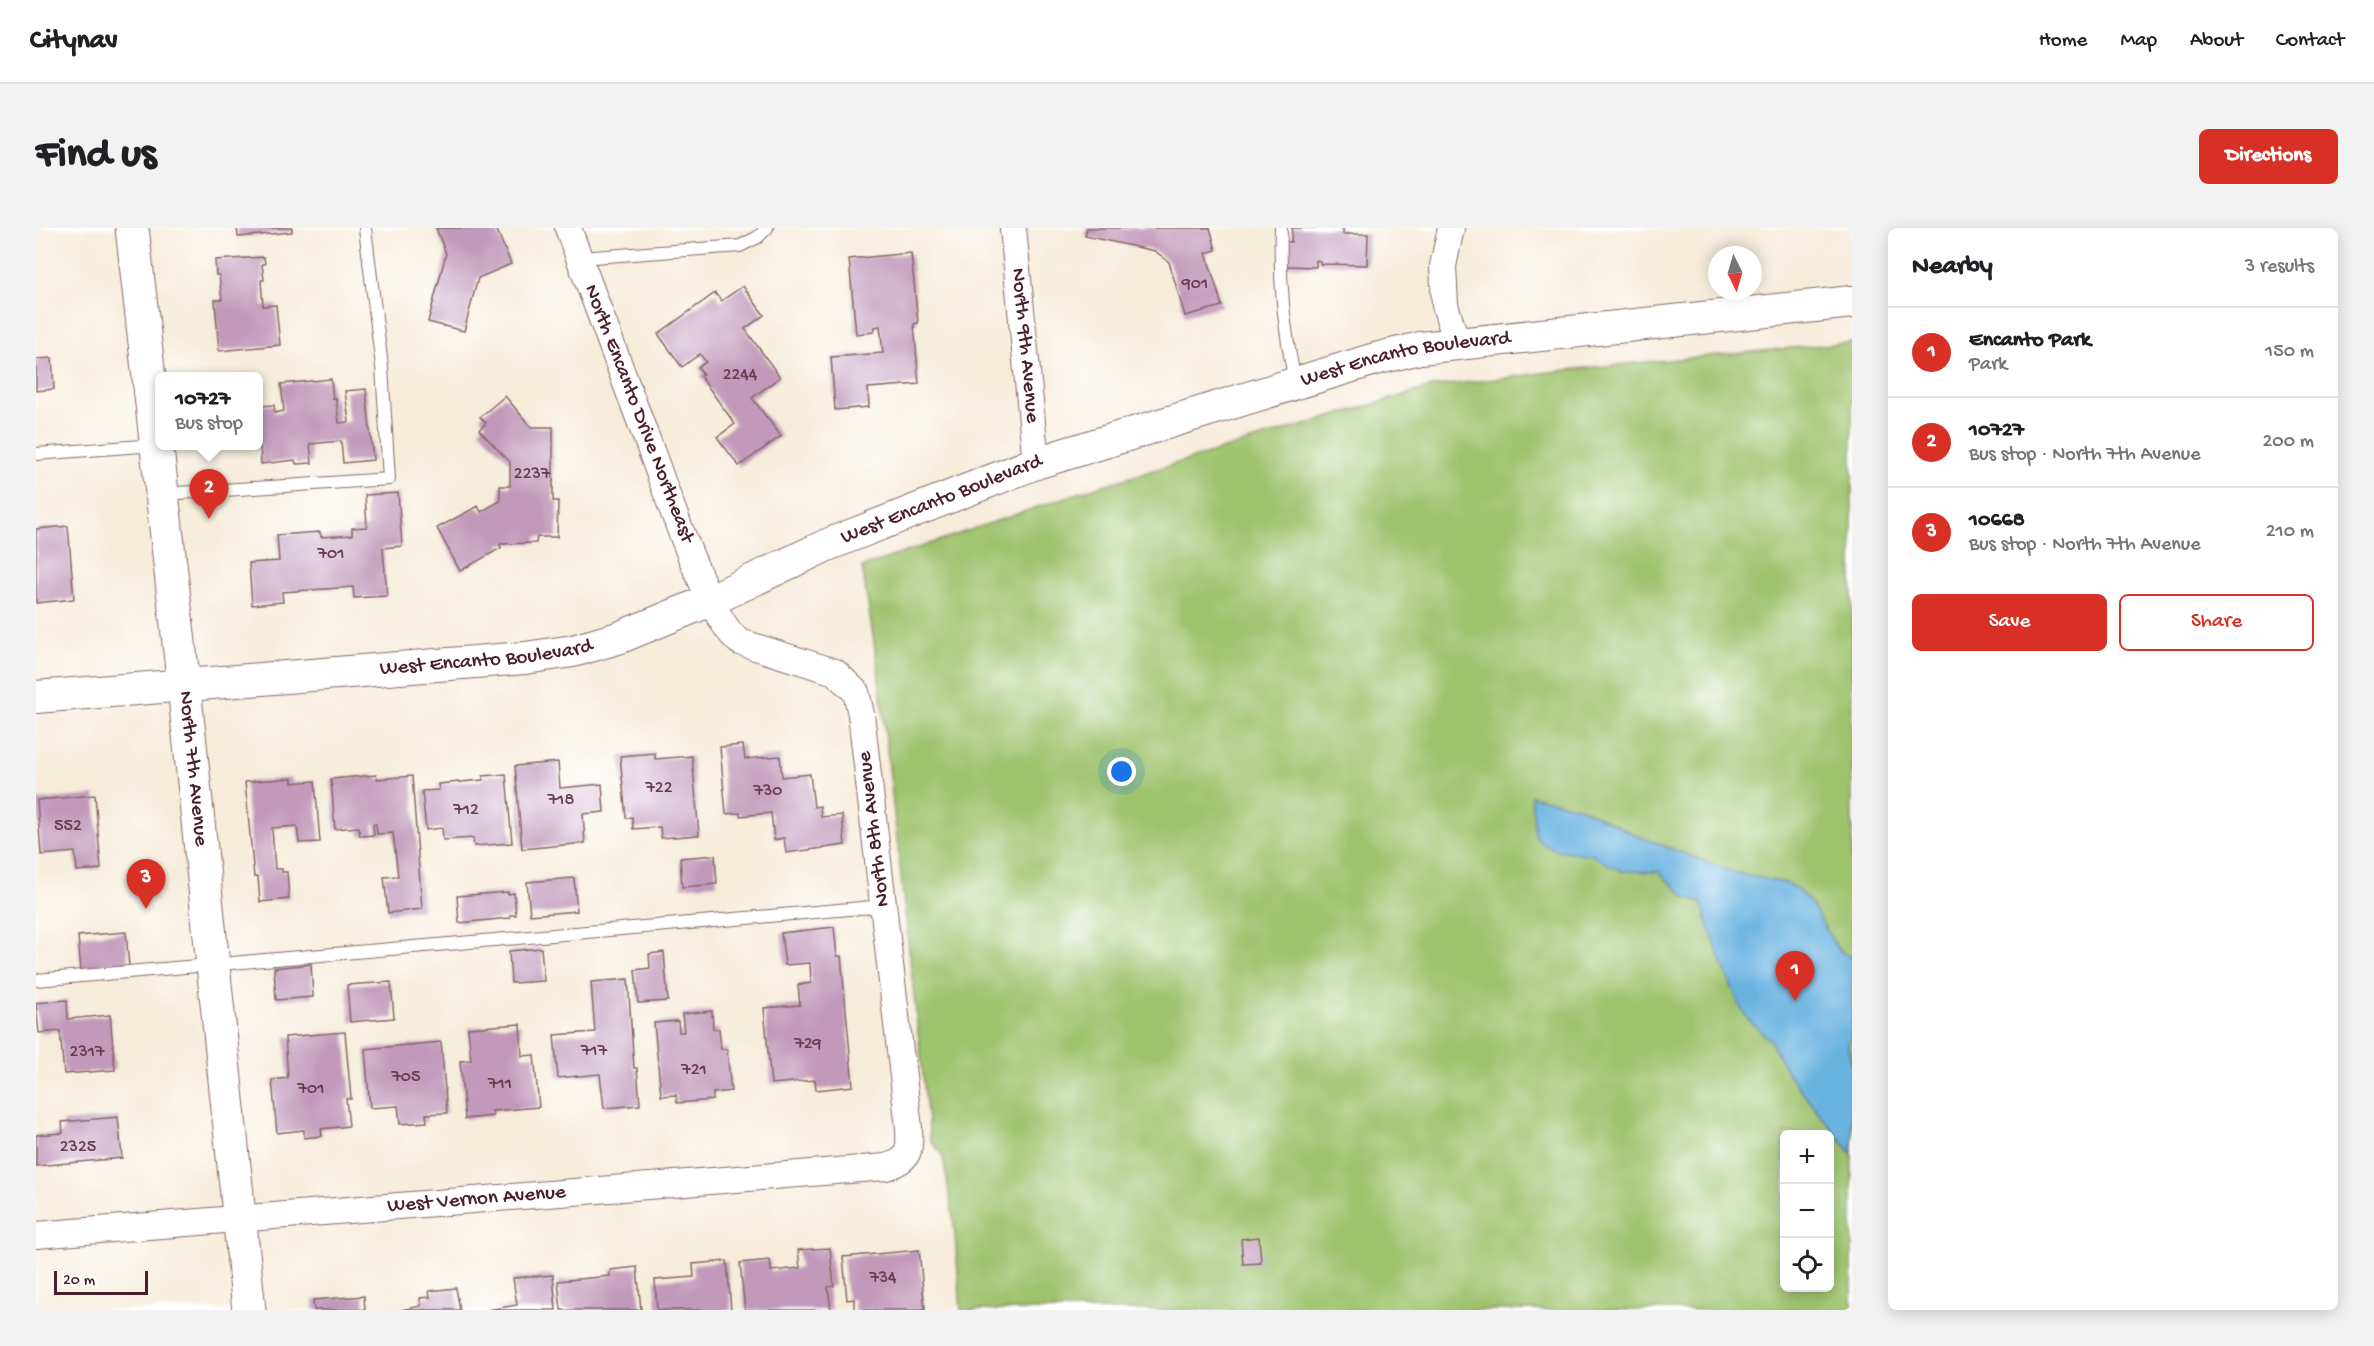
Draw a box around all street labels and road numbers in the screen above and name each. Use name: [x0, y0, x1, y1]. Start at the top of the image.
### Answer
street label: North 9th Avenue: [1004, 267, 1045, 425]
street label: North Encanto Drive Northeast: [577, 281, 700, 549]
street label: West Encanto Boulevard: [1298, 326, 1513, 393]
street label: West Encanto Boulevard: [838, 449, 1047, 551]
street label: West Encanto Boulevard: [379, 633, 597, 682]
street label: North 7th Avenue: [172, 690, 213, 849]
street label: North 8th Avenue: [853, 749, 897, 908]
street label: West Vernon Avenue: [386, 1180, 568, 1219]

